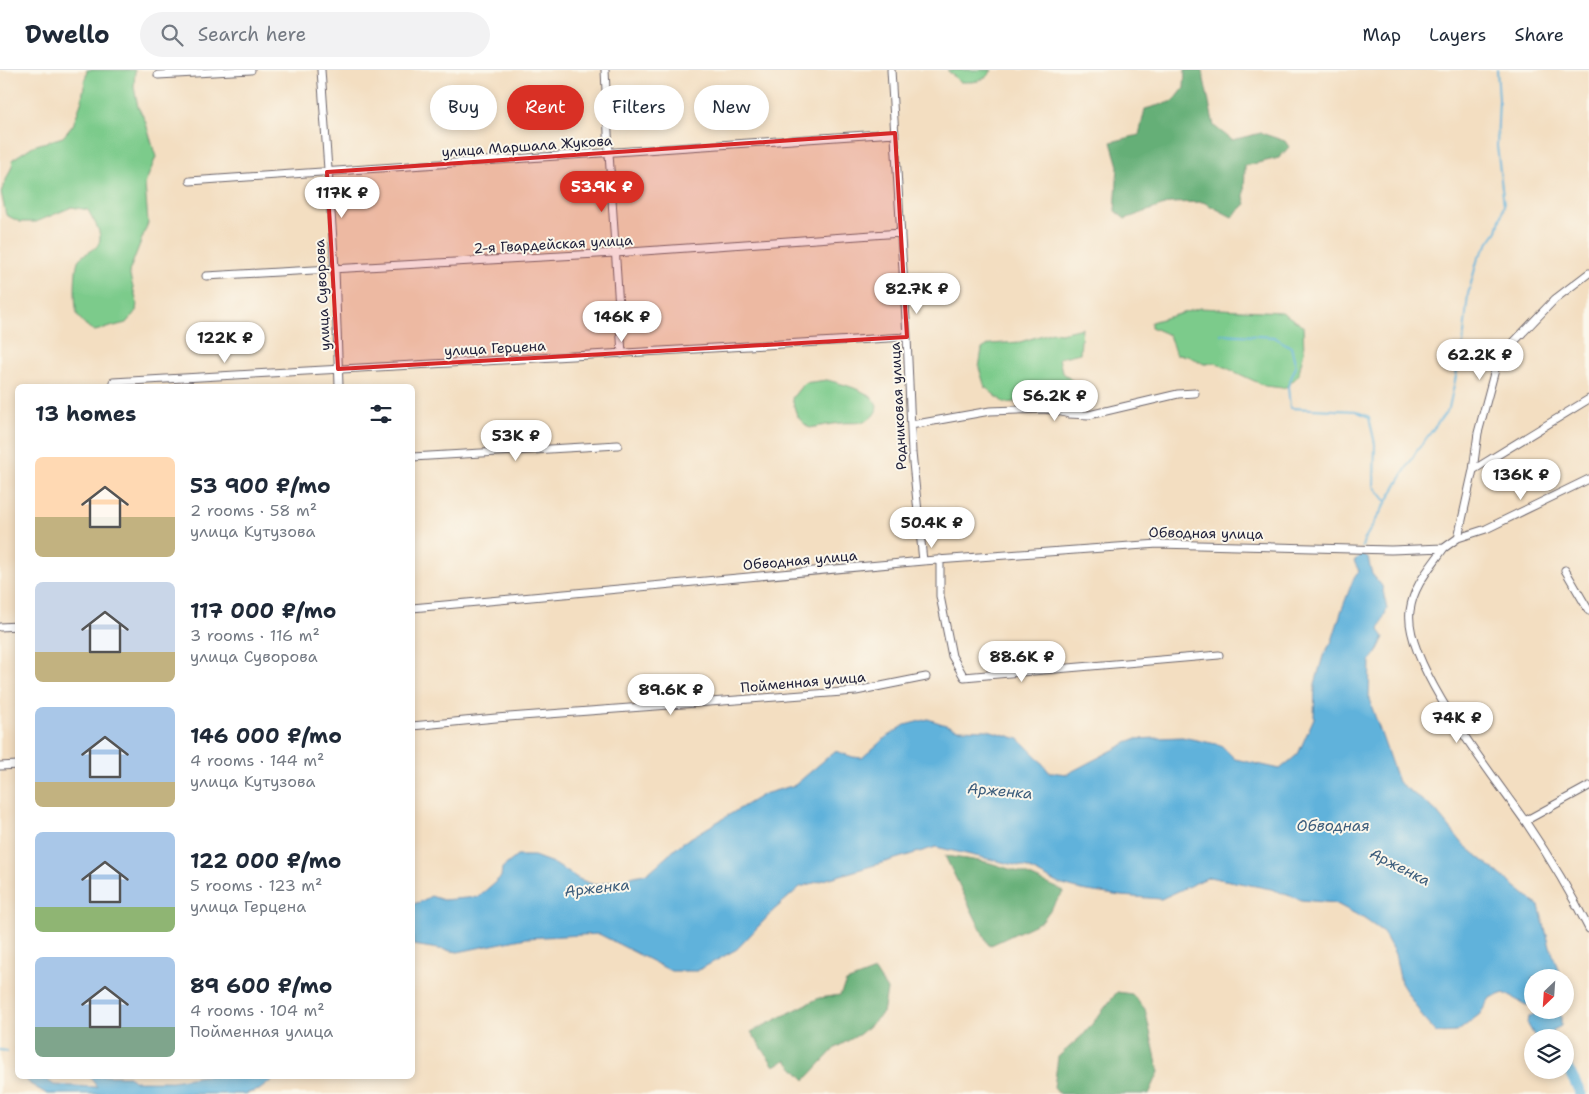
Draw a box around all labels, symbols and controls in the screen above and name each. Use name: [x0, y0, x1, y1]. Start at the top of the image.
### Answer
search box: [140, 12, 490, 57]
text: Dwello: [25, 19, 110, 51]
icon: search: [158, 21, 186, 49]
text: Search here: [198, 22, 306, 47]
text: Map: [1363, 23, 1401, 47]
text: Layers: [1429, 23, 1486, 47]
text: Share: [1514, 23, 1564, 47]
chip: Buy: [430, 85, 497, 130]
chip: Rent: [507, 85, 584, 130]
chip: Filters: [594, 85, 684, 130]
chip: New: [694, 85, 769, 130]
street label: улица Маршала Жукова: [441, 131, 613, 161]
pin: 53.9K ₽: [556, 170, 648, 213]
pin: 117K ₽: [301, 176, 383, 219]
text: 53.9K ₽: [571, 176, 633, 197]
text: 117K ₽: [316, 182, 368, 203]
street label: 2-я Гвардейская улица: [473, 231, 633, 257]
street label: улица Суворова: [310, 238, 334, 351]
pin: 82.7K ₽: [871, 272, 963, 315]
text: 82.7K ₽: [885, 278, 949, 299]
pin: 146K ₽: [581, 300, 663, 343]
text: 146K ₽: [594, 306, 650, 327]
pin: 122K ₽: [184, 322, 266, 364]
text: 122K ₽: [197, 327, 253, 348]
street label: улица Герцена: [444, 336, 546, 360]
pin: 62.2K ₽: [1434, 338, 1526, 381]
street label: Родниковая улица: [886, 341, 910, 470]
text: 62.2K ₽: [1448, 344, 1512, 365]
pin: 56.2K ₽: [1009, 380, 1101, 422]
text: 56.2K ₽: [1023, 385, 1087, 406]
text: 13 homes: [35, 400, 136, 428]
icon: filters: [367, 400, 395, 428]
pin: 53K ₽: [481, 420, 551, 462]
text: 53K ₽: [492, 425, 540, 446]
pin: 136K ₽: [1480, 458, 1562, 501]
text: 136K ₽: [1493, 464, 1550, 485]
text: 53 900 ₽/mo: [190, 472, 331, 500]
icon: home: [75, 477, 135, 537]
text: 2 rooms · 58 m²: [190, 500, 317, 521]
pin: 50.4K ₽: [886, 506, 978, 549]
text: 50.4K ₽: [901, 512, 963, 533]
text: улица Кутузова: [190, 521, 316, 542]
street label: Обводная улица: [1149, 523, 1264, 543]
street label: Обводная улица: [742, 546, 858, 574]
text: 117 000 ₽/mo: [190, 597, 336, 625]
icon: home: [75, 602, 135, 662]
text: 3 rooms · 116 m²: [190, 625, 320, 646]
pin: 88.6K ₽: [976, 640, 1068, 683]
text: улица Суворова: [190, 646, 318, 667]
text: 88.6K ₽: [989, 646, 1055, 667]
street label: Пойменная улица: [740, 668, 867, 696]
pin: 89.6K ₽: [625, 674, 717, 716]
text: 89.6K ₽: [638, 679, 704, 700]
pin: 74K ₽: [1422, 702, 1492, 744]
text: 74K ₽: [1432, 707, 1482, 728]
text: 146 000 ₽/mo: [190, 722, 342, 750]
icon: home: [75, 727, 135, 787]
text: 4 rooms · 144 m²: [190, 750, 324, 771]
text: улица Кутузова: [190, 771, 316, 792]
water label: Арженка: [967, 778, 1033, 804]
water label: Обводная: [1297, 816, 1369, 836]
water label: Арженка: [1366, 843, 1434, 891]
text: 122 000 ₽/mo: [190, 847, 341, 875]
icon: home: [75, 852, 135, 912]
text: 5 rooms · 123 m²: [190, 875, 322, 896]
water label: Арженка: [564, 875, 630, 901]
text: улица Герцена: [190, 896, 306, 917]
north arrow: [1524, 969, 1574, 1019]
map controls: [1524, 969, 1574, 1079]
text: 89 600 ₽/mo: [190, 972, 332, 1000]
icon: home: [75, 977, 135, 1037]
text: 4 rooms · 104 m²: [190, 1000, 325, 1021]
text: Пойменная улица: [190, 1021, 333, 1042]
button: layers: [1524, 1029, 1574, 1079]

